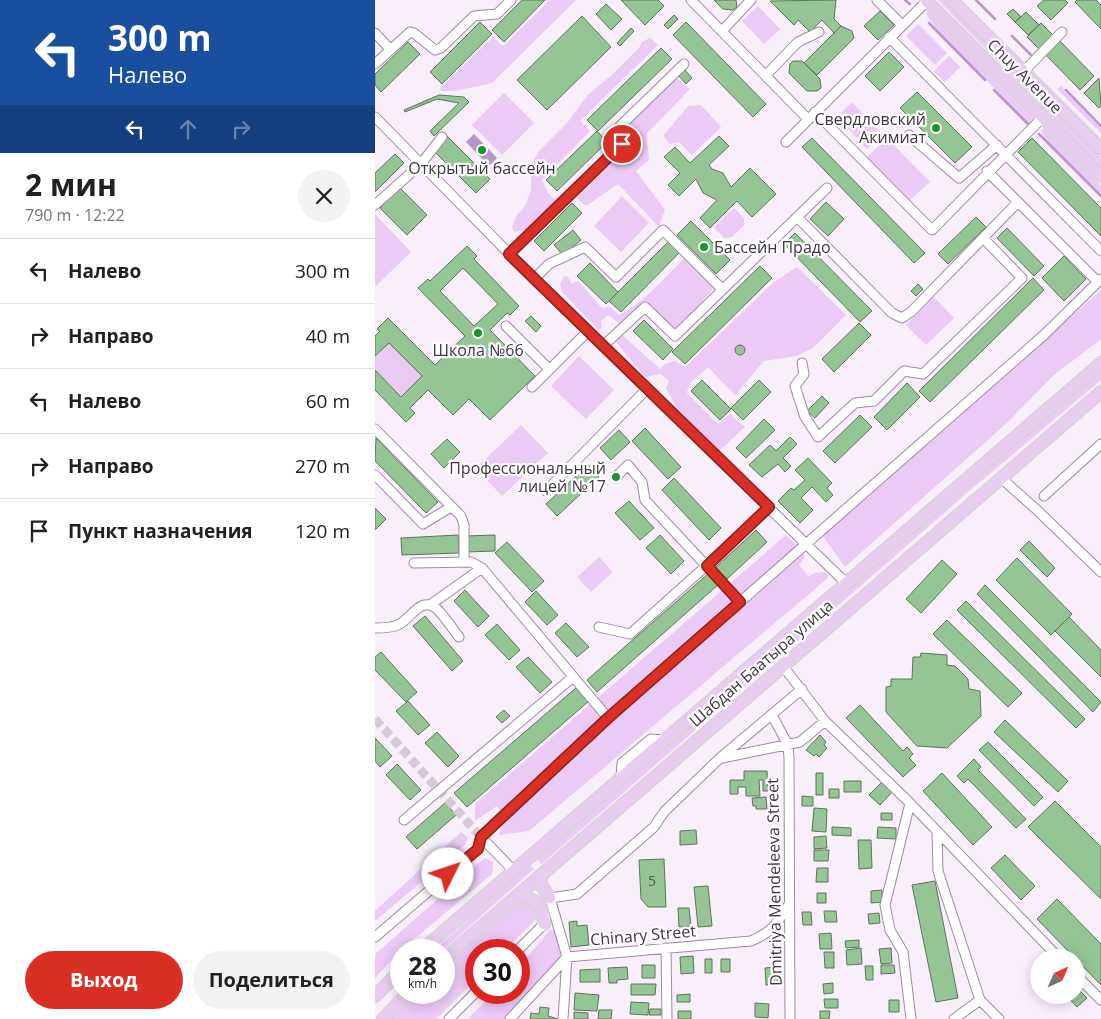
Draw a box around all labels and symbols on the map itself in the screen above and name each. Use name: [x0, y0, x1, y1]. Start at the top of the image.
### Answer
street label: Chuy Avenue: [983, 34, 1067, 118]
place label: Свердловский Акимиат: [815, 108, 926, 148]
marker: Свердловский Акимиат: [930, 122, 942, 134]
pin: [601, 123, 643, 165]
marker: Открытый бассейн: [476, 144, 488, 156]
place label: Открытый бассейн: [408, 157, 556, 179]
place label: Бассейн Прадо: [714, 236, 831, 258]
marker: Бассейн Прадо: [698, 241, 710, 253]
marker: Школа №66: [472, 327, 484, 339]
place label: Школа №66: [432, 339, 524, 361]
place label: Профессиональный лицей №17: [449, 457, 606, 497]
marker: Профессиональный лицей №17: [610, 471, 622, 483]
street label: Шабдан Баатыра улица: [684, 594, 838, 732]
street label: Dmitriya Mendeleeva Street: [761, 778, 787, 986]
position arrow: [421, 847, 473, 899]
house number: 5: [648, 871, 656, 890]
street label: Chinary Street: [589, 919, 697, 951]
speed limit sign: 30: [465, 939, 530, 1004]
north arrow: [1030, 949, 1085, 1004]

